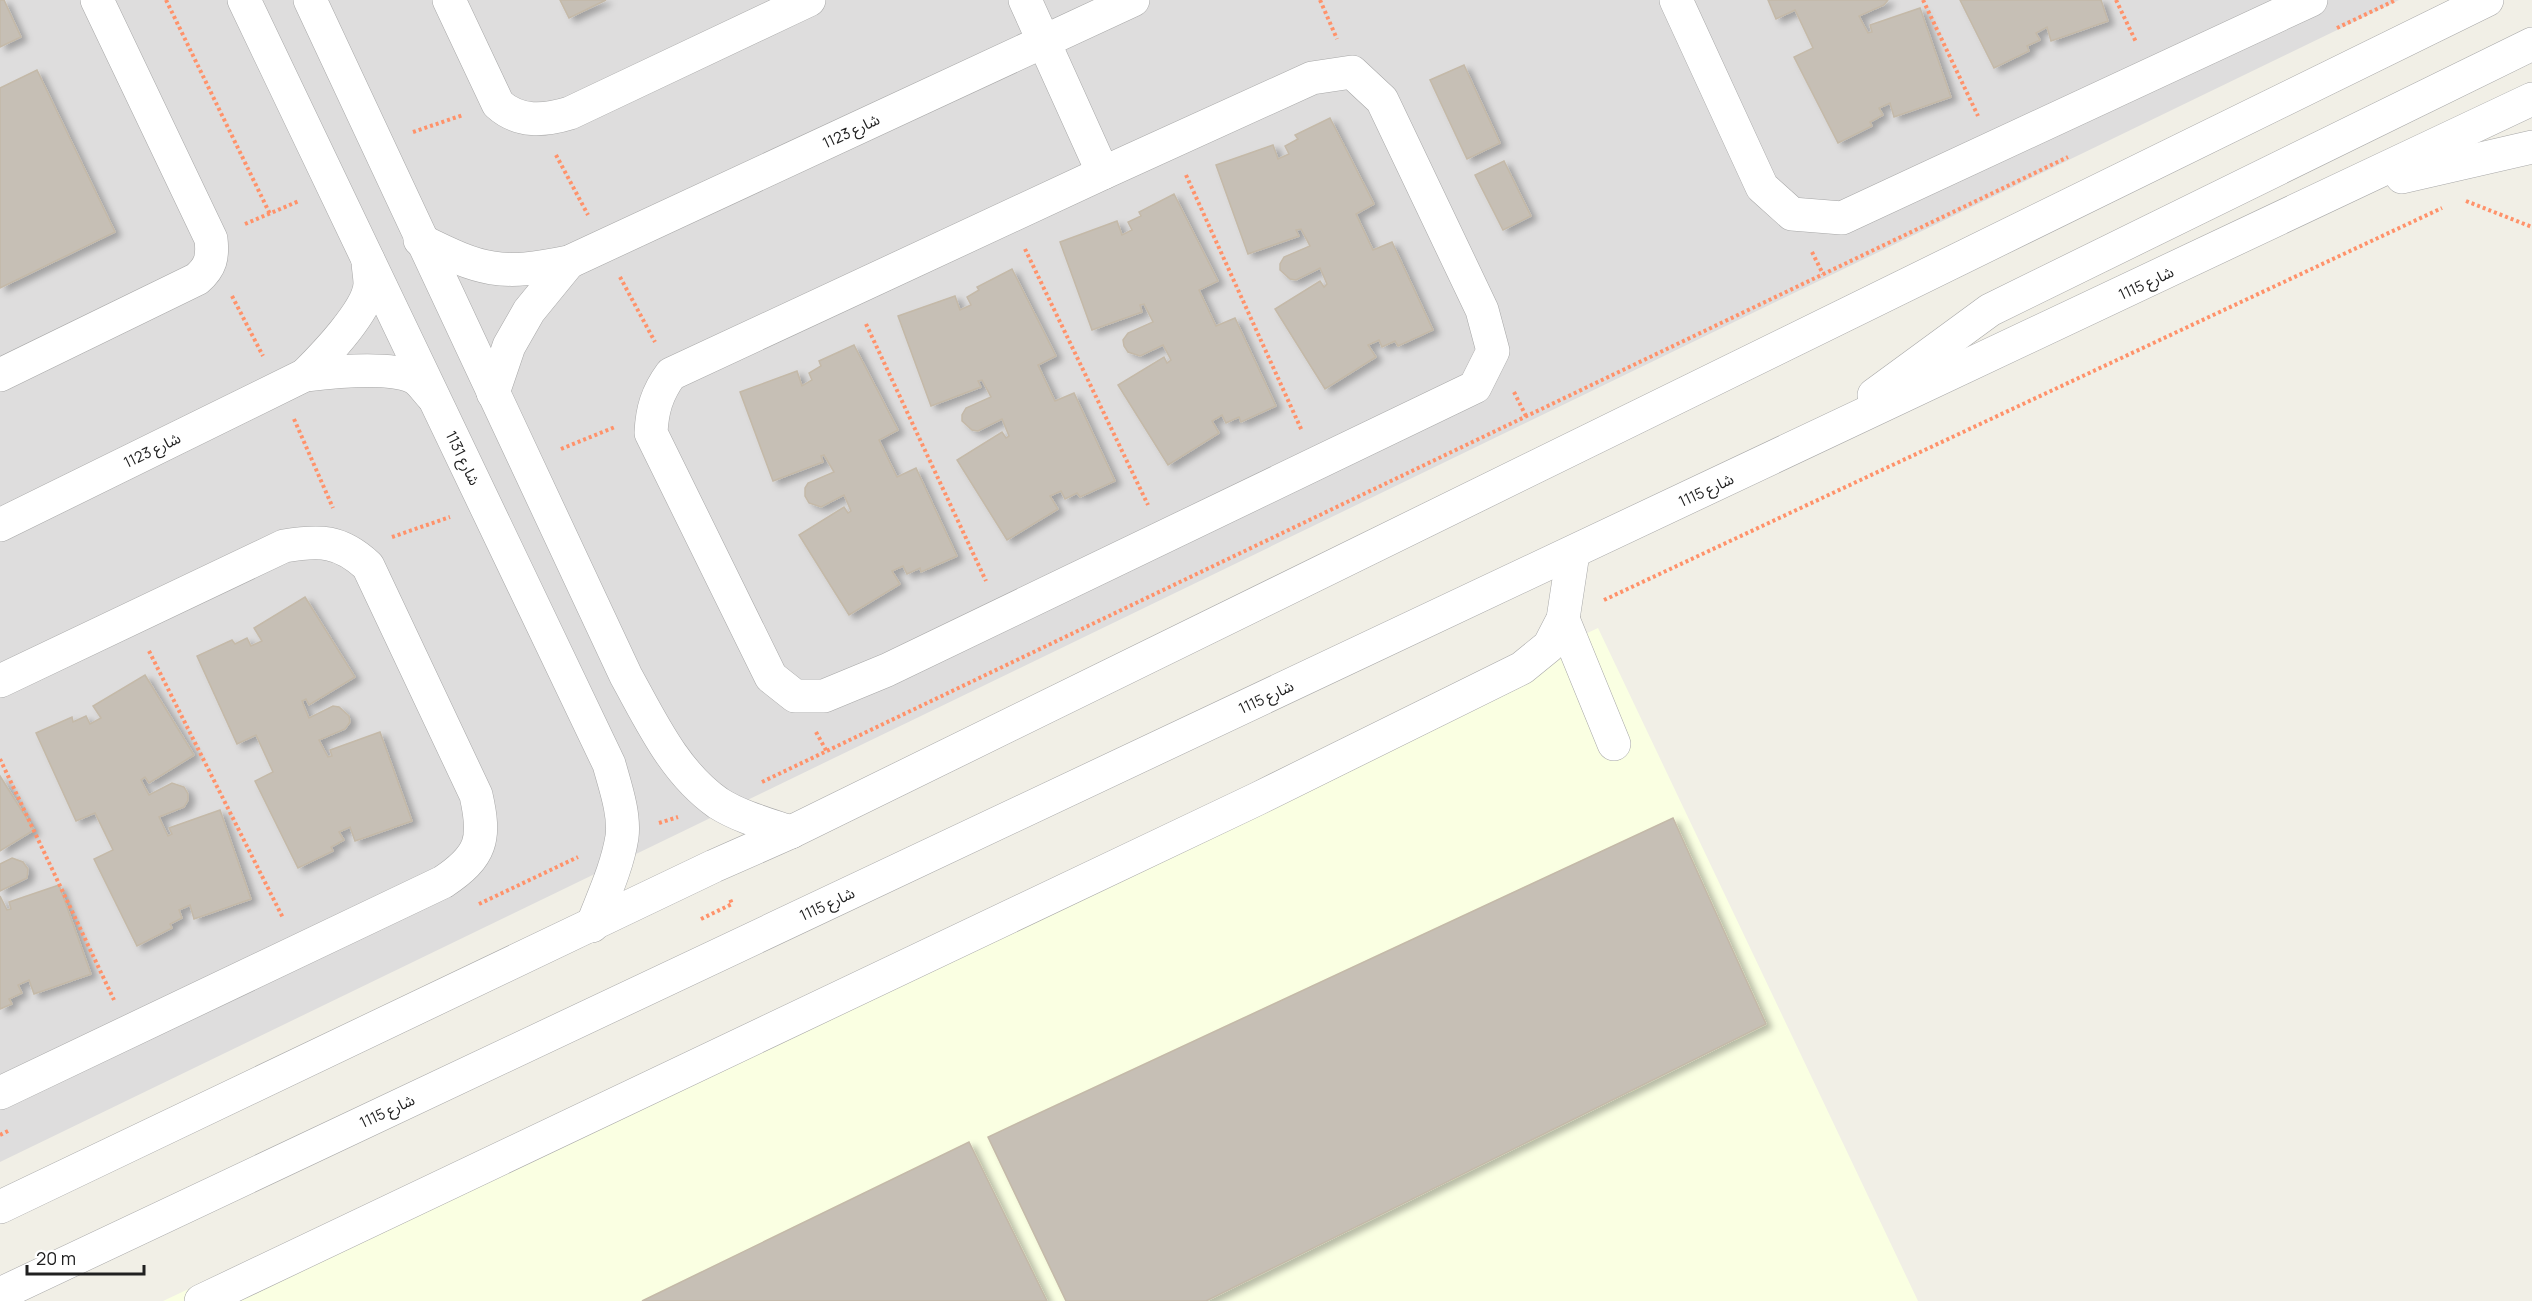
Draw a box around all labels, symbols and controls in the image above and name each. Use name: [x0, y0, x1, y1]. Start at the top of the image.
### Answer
street label: شارع 1123: [819, 109, 884, 155]
street label: شارع 1115: [2115, 261, 2178, 307]
street label: شارع 1123: [120, 427, 185, 475]
street label: شارع 1131: [439, 427, 485, 490]
street label: شارع 1115: [1675, 468, 1738, 514]
street label: شارع 1115: [1235, 675, 1298, 721]
street label: شارع 1115: [796, 882, 859, 928]
street label: شارع 1115: [356, 1089, 419, 1135]
scale bar: [27, 1238, 144, 1276]
text: 20 m: [36, 1246, 76, 1270]

